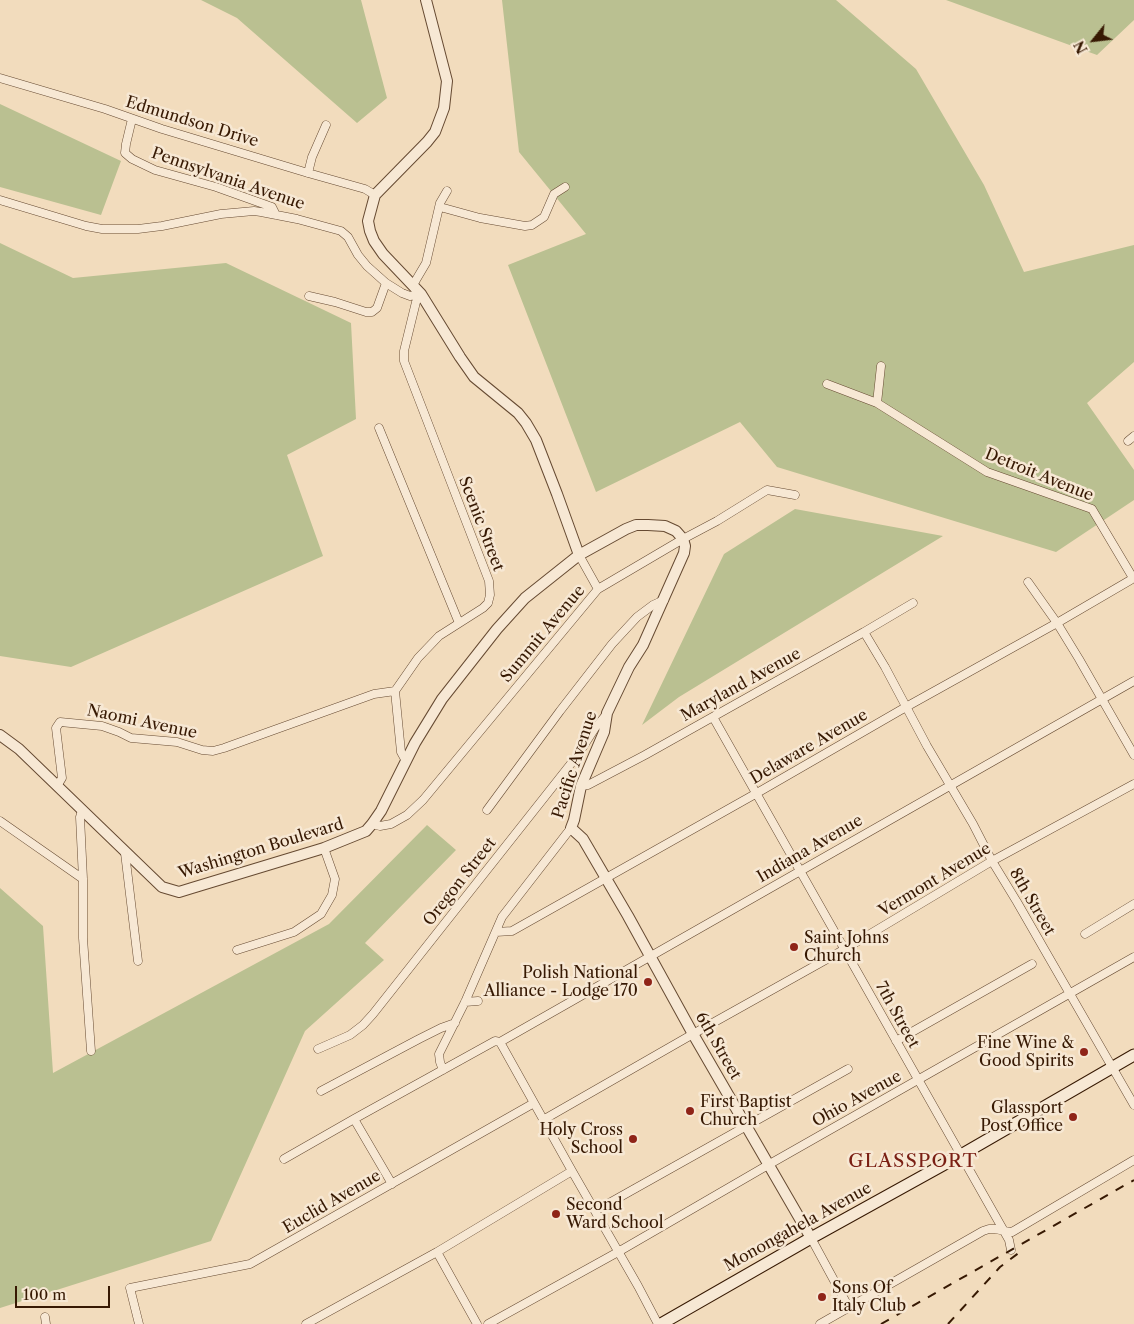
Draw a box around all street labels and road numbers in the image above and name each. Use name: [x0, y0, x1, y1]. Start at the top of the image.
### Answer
street label: Edmundson Drive: [123, 93, 261, 151]
street label: Pennsylvania Avenue: [149, 144, 307, 214]
street label: Detroit Avenue: [982, 444, 1096, 506]
street label: Scenic Street: [454, 474, 508, 574]
street label: Summit Avenue: [497, 582, 589, 686]
street label: Maryland Avenue: [678, 644, 804, 726]
street label: Naomi Avenue: [85, 701, 199, 743]
street label: Delaware Avenue: [747, 706, 871, 788]
street label: Pacific Avenue: [549, 709, 601, 821]
street label: Indiana Avenue: [754, 811, 866, 887]
street label: Washington Boulevard: [176, 815, 346, 883]
street label: Oregon Street: [420, 834, 500, 930]
street label: Vermont Avenue: [875, 839, 995, 921]
street label: 8th Street: [1005, 865, 1059, 939]
street label: 7th Street: [871, 978, 923, 1052]
street label: 6th Street: [691, 1009, 745, 1083]
street label: Ohio Avenue: [809, 1067, 905, 1131]
street label: Euclid Avenue: [280, 1166, 384, 1238]
street label: Monongahela Avenue: [721, 1178, 875, 1276]

